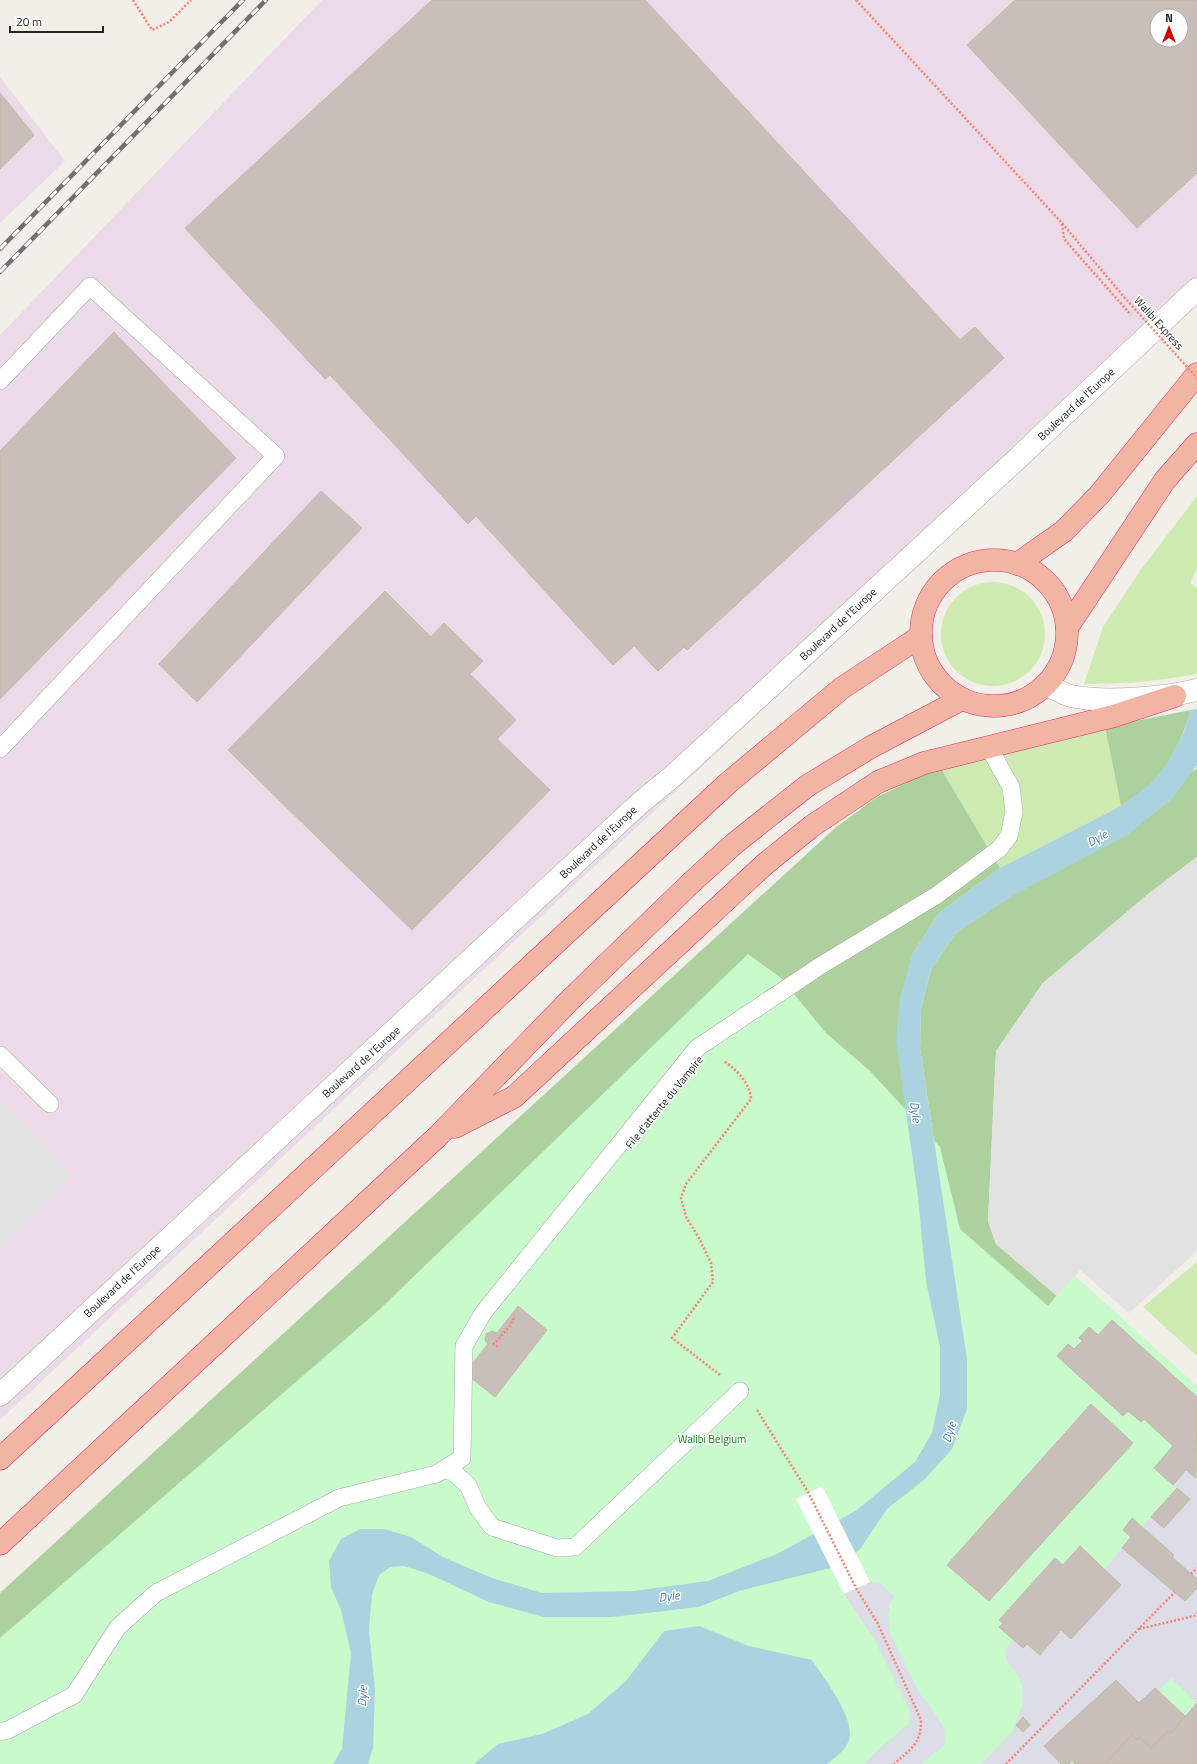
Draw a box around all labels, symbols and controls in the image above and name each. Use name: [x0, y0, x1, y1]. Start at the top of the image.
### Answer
scale bar: [10, 8, 103, 34]
north arrow: [1149, 8, 1189, 48]
text: N: [1165, 10, 1173, 26]
text: 20 m: [16, 12, 42, 31]
street label: Walibi Express: [1131, 293, 1187, 353]
street label: Boulevard de l'Europe: [1034, 364, 1118, 444]
street label: Boulevard de l'Europe: [796, 584, 880, 664]
street label: Boulevard de l'Europe: [556, 802, 640, 882]
water label: Dyle: [1083, 824, 1112, 851]
street label: Boulevard de l'Europe: [318, 1022, 404, 1102]
street label: File d'attente du Vampire: [621, 1052, 707, 1152]
water label: Dyle: [905, 1100, 927, 1125]
street label: Boulevard de l'Europe: [80, 1241, 164, 1321]
water label: Dyle: [937, 1418, 962, 1445]
park label: Walibi Belgium: [678, 1431, 746, 1447]
water label: Dyle: [657, 1585, 682, 1607]
water label: Dyle: [352, 1683, 372, 1707]

